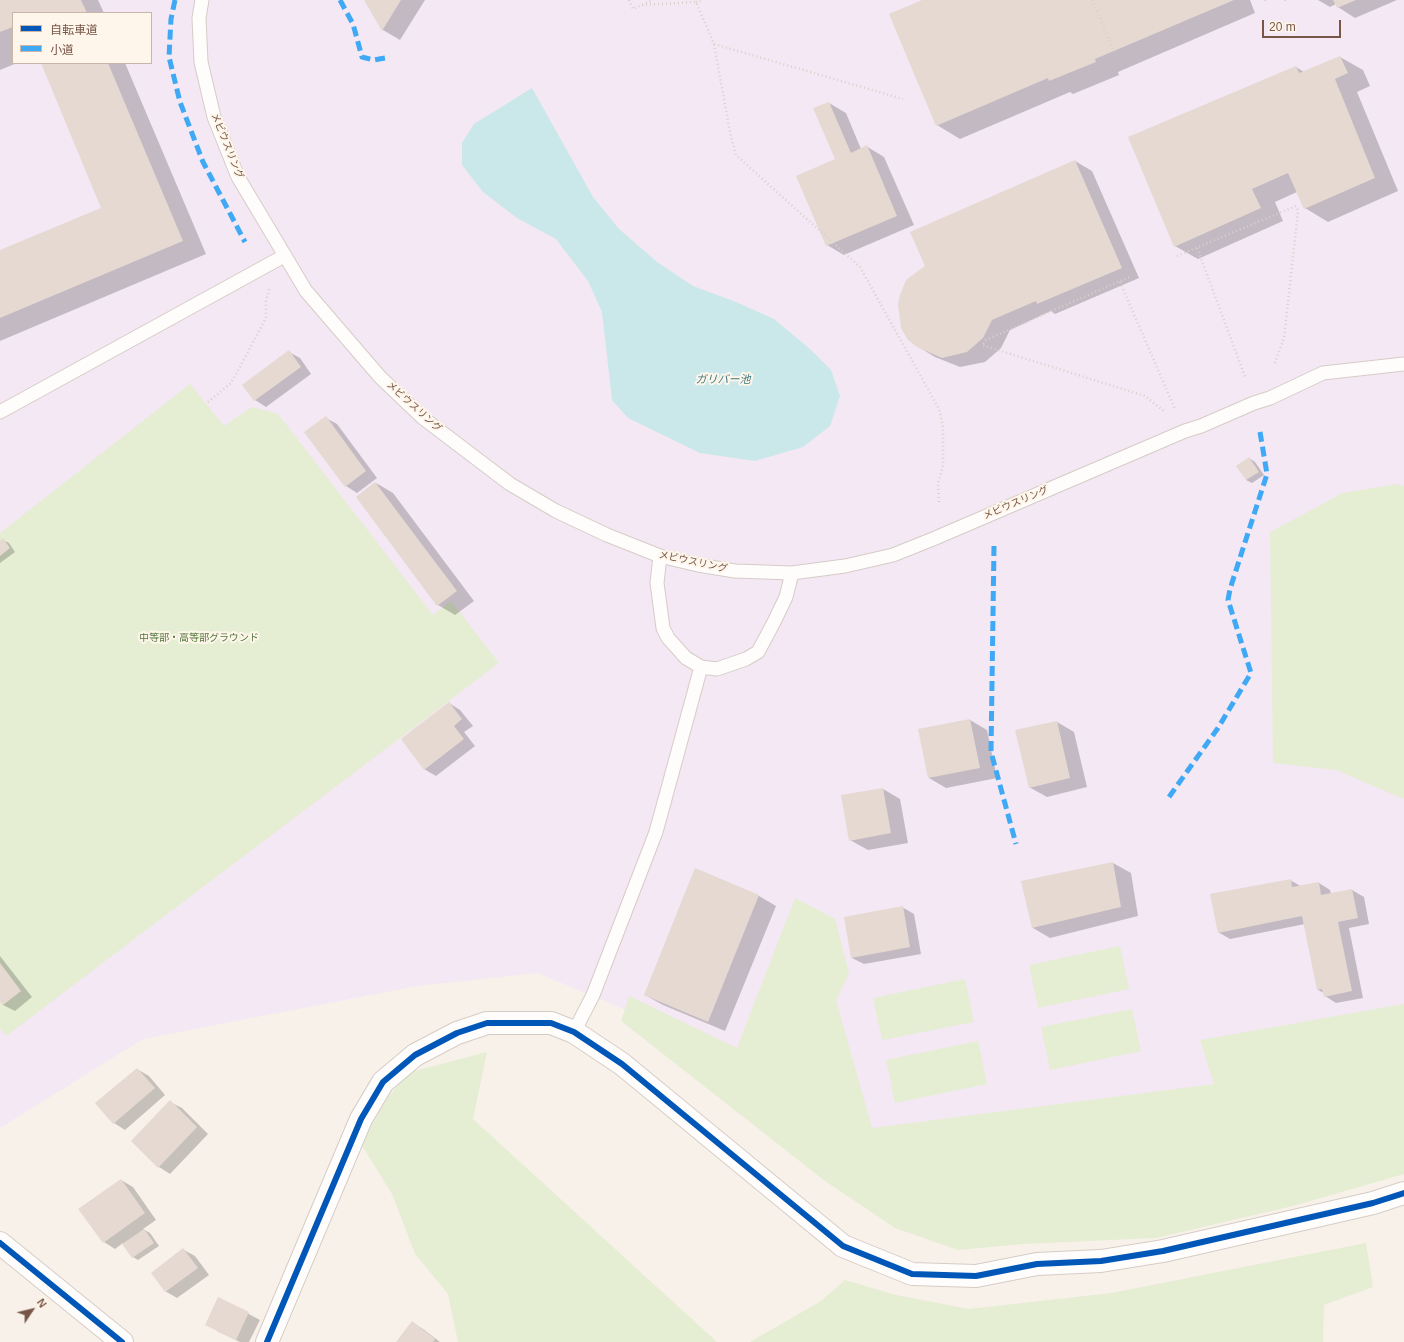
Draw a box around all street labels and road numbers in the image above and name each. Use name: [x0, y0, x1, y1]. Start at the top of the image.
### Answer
street label: メビウスリング: [208, 111, 246, 181]
street label: メビウスリング: [384, 379, 444, 435]
street label: メビウスリング: [981, 484, 1051, 522]
street label: メビウスリング: [658, 549, 728, 575]

